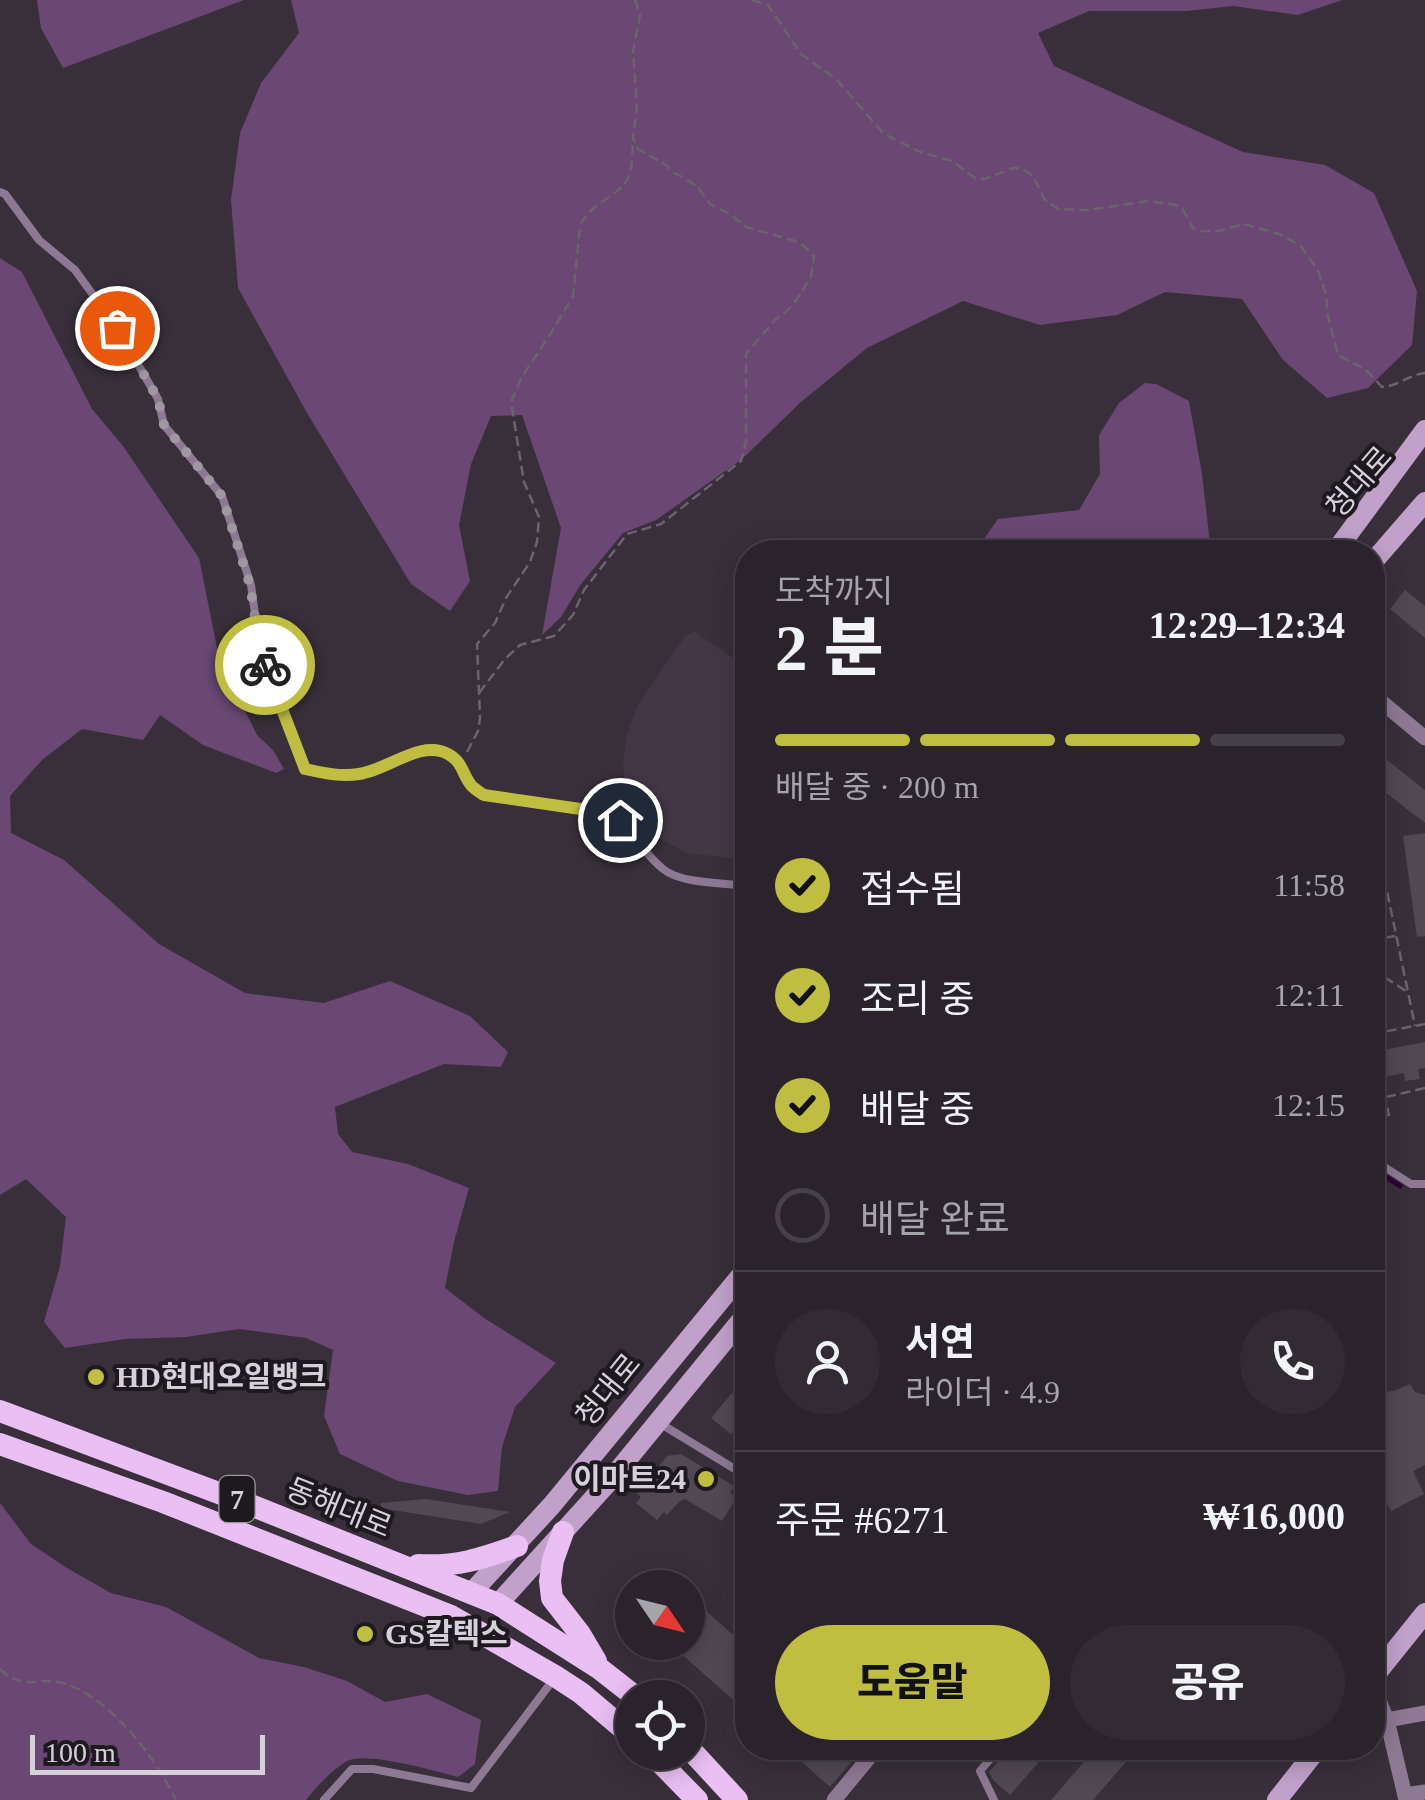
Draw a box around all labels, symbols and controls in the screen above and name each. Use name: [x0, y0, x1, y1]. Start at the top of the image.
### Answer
pin: [75, 286, 160, 371]
icon: bag: [90, 301, 145, 356]
street label: 청대로: [1319, 440, 1398, 524]
text: 도착까지: [775, 573, 893, 609]
text: 12:29–12:34: [1149, 604, 1345, 646]
text: 2 분: [775, 612, 884, 684]
courier: [215, 615, 315, 715]
icon: bike: [238, 638, 293, 693]
text: 배달 중 · 200 m: [775, 769, 979, 805]
pin: [578, 778, 663, 863]
icon: home: [593, 793, 648, 848]
icon: check: [775, 858, 830, 913]
text: 11:58: [1273, 867, 1345, 903]
text: 접수됨: [860, 868, 965, 910]
icon: check: [775, 968, 830, 1023]
text: 12:11: [1273, 977, 1345, 1013]
text: 조리 중: [860, 978, 974, 1020]
icon: check: [775, 1078, 830, 1133]
text: 12:15: [1272, 1087, 1345, 1123]
text: 배달 중: [860, 1088, 974, 1130]
text: 배달 완료: [860, 1198, 1009, 1240]
button: person: [775, 1309, 880, 1414]
button: phone: [1240, 1309, 1345, 1414]
text: 서연: [905, 1321, 975, 1363]
street label: 청대로: [569, 1347, 646, 1432]
place label: HD현대오일뱅크: [116, 1360, 327, 1393]
marker: HD현대오일뱅크: [85, 1366, 107, 1388]
text: 라이더 · 4.9: [905, 1374, 1060, 1410]
place label: 이마트24: [573, 1462, 686, 1495]
marker: 이마트24: [695, 1468, 717, 1490]
street label: 동해대로: [282, 1472, 397, 1544]
road number: 7: [220, 1476, 254, 1522]
text: ₩16,000: [1203, 1495, 1345, 1537]
text: 주문 #6271: [775, 1499, 949, 1541]
north arrow: [615, 1570, 705, 1660]
map controls: [615, 1570, 705, 1770]
place label: GS칼텍스: [385, 1617, 508, 1650]
marker: GS칼텍스: [354, 1623, 376, 1645]
button: 도움말: [775, 1625, 1050, 1740]
button: 공유: [1070, 1625, 1345, 1740]
button: locate: [615, 1680, 705, 1770]
scale bar: [30, 1730, 265, 1774]
text: 100 m: [45, 1737, 116, 1768]

